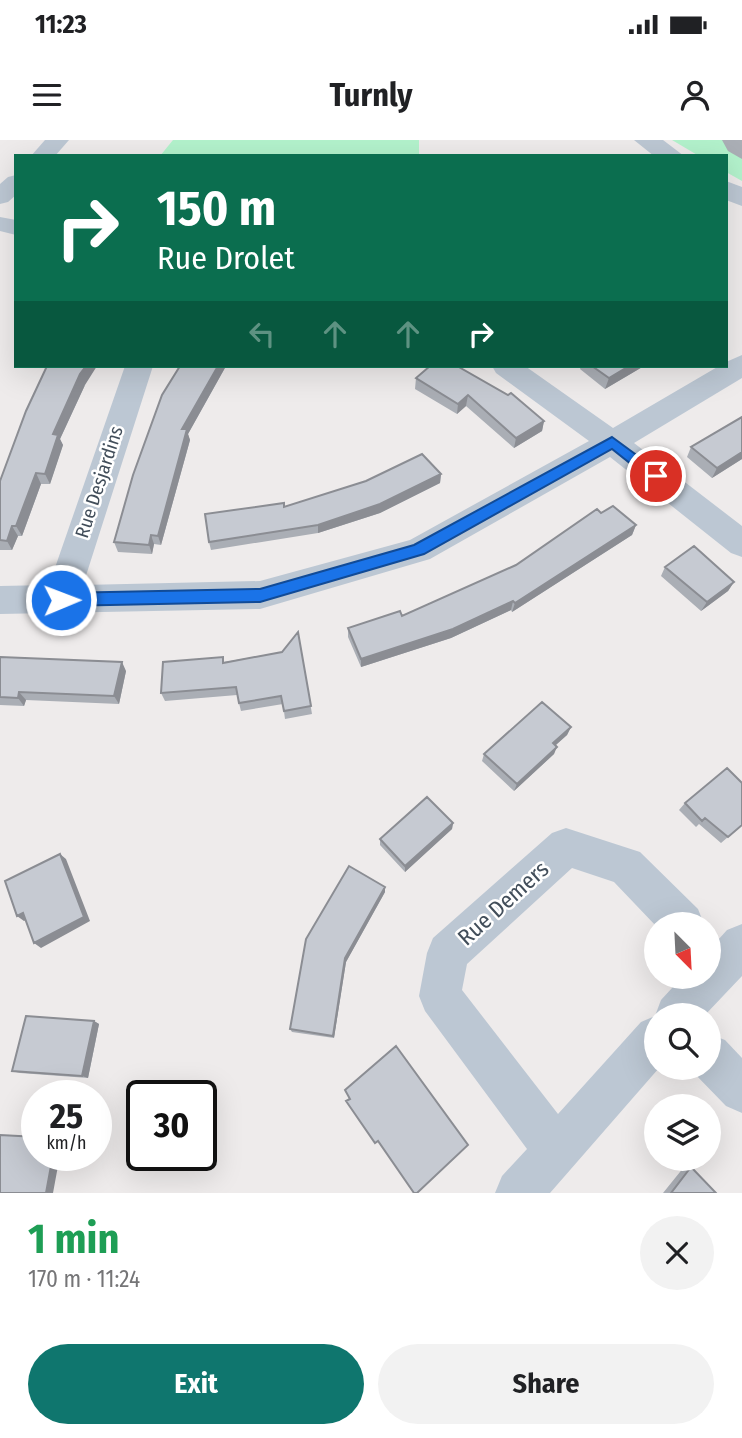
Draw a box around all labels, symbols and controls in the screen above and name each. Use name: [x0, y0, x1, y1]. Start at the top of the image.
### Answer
text: 11:23: [35, 9, 87, 40]
icon: menu: [28, 76, 66, 114]
text: Turnly: [329, 76, 413, 114]
icon: person: [676, 76, 714, 114]
text: 150 m: [157, 179, 276, 238]
icon: right: [42, 182, 133, 273]
text: Rue Drolet: [157, 239, 295, 277]
icon: left: [243, 315, 281, 353]
icon: ahead: [316, 315, 354, 353]
icon: ahead: [389, 315, 427, 353]
icon: right: [462, 315, 500, 353]
street label: Rue Desjardins: [70, 423, 128, 541]
pin: [626, 446, 686, 506]
icon: arrive: [637, 457, 675, 495]
position arrow: [24, 563, 98, 637]
street label: Rue Demers: [452, 855, 554, 951]
north arrow: [644, 912, 721, 989]
map controls: [644, 912, 721, 1171]
button: search: [644, 1003, 721, 1080]
speed limit sign: 30: [126, 1080, 217, 1171]
button: layers: [644, 1094, 721, 1171]
text: 25: [50, 1095, 83, 1137]
text: km/h: [46, 1132, 87, 1154]
text: 1 min: [28, 1214, 119, 1264]
button: close: [640, 1216, 714, 1290]
text: 170 m · 11:24: [28, 1265, 140, 1293]
button: Exit: [28, 1344, 364, 1424]
button: Share: [378, 1344, 714, 1424]

